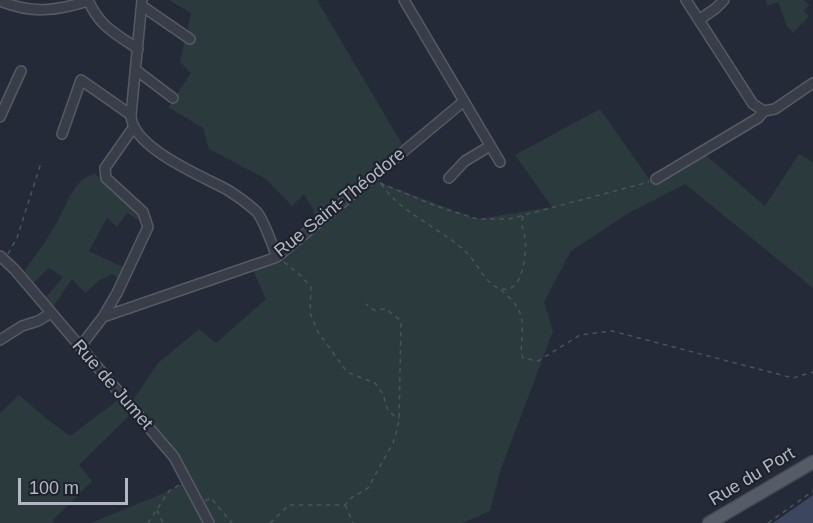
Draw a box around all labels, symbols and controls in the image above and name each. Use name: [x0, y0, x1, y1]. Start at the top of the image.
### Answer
street label: Rue Saint-Théodore: [270, 144, 410, 262]
street label: Rue de Jumet: [67, 336, 157, 434]
street label: Rue du Port: [705, 443, 799, 511]
scale bar: [21, 466, 130, 504]
text: 100 m: [29, 478, 79, 498]

